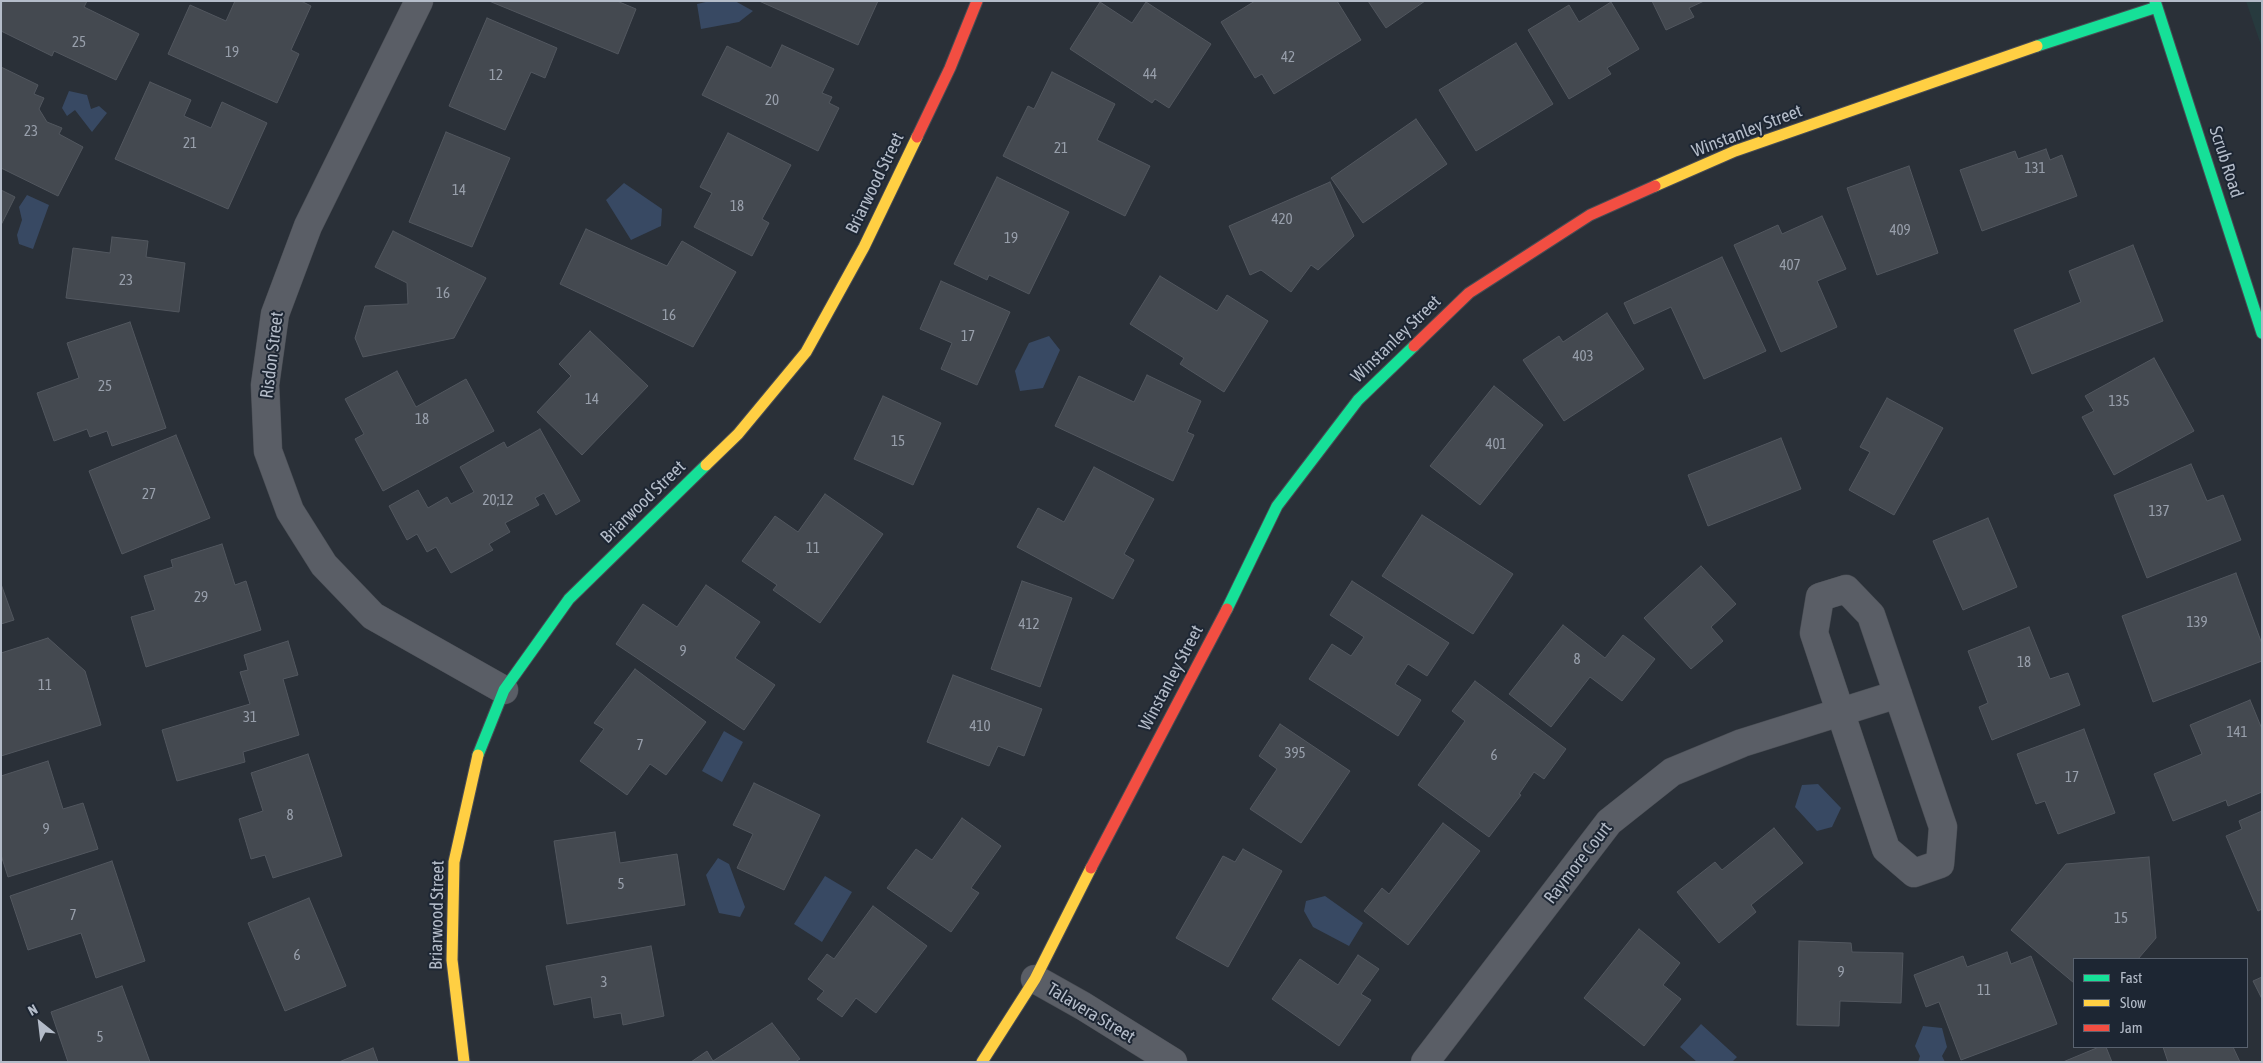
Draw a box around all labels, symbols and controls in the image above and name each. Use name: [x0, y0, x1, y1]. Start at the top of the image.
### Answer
house number: 25: [72, 33, 86, 51]
house number: 19: [225, 43, 239, 61]
house number: 42: [1281, 48, 1295, 66]
house number: 44: [1143, 65, 1157, 83]
house number: 12: [489, 66, 503, 84]
house number: 20: [765, 91, 779, 109]
street label: Winstanley Street: [1689, 100, 1805, 162]
house number: 23: [24, 122, 38, 140]
street label: Scrub Road: [2204, 124, 2248, 200]
street label: Briarwood Street: [841, 129, 909, 237]
house number: 21: [183, 134, 197, 152]
house number: 21: [1054, 139, 1068, 157]
house number: 131: [2024, 159, 2046, 177]
house number: 14: [452, 181, 466, 199]
house number: 18: [730, 197, 744, 215]
house number: 420: [1271, 210, 1293, 228]
house number: 409: [1889, 221, 1911, 239]
house number: 19: [1004, 229, 1018, 247]
house number: 407: [1779, 256, 1801, 274]
house number: 23: [119, 271, 133, 289]
house number: 16: [436, 284, 450, 302]
street label: Winstanley Street: [1347, 291, 1445, 387]
house number: 16: [662, 306, 676, 324]
street label: Risdon Street: [256, 310, 288, 400]
house number: 17: [961, 327, 975, 345]
house number: 403: [1572, 347, 1594, 365]
house number: 25: [98, 377, 112, 395]
house number: 14: [585, 390, 599, 408]
house number: 135: [2108, 392, 2130, 410]
house number: 18: [415, 410, 429, 428]
house number: 15: [891, 432, 905, 450]
house number: 401: [1485, 435, 1507, 453]
street label: Briarwood Street: [596, 456, 690, 548]
house number: 27: [142, 485, 156, 503]
house number: 20;12: [483, 491, 513, 509]
house number: 137: [2148, 502, 2170, 520]
house number: 11: [806, 539, 820, 557]
house number: 29: [194, 588, 208, 606]
house number: 139: [2186, 613, 2208, 631]
house number: 412: [1018, 615, 1040, 633]
street label: Winstanley Street: [1134, 621, 1208, 735]
house number: 9: [679, 642, 687, 660]
house number: 8: [1573, 650, 1581, 668]
house number: 18: [2017, 653, 2031, 671]
house number: 11: [38, 676, 52, 694]
house number: 31: [243, 708, 257, 726]
house number: 410: [969, 717, 991, 735]
house number: 141: [2226, 723, 2248, 741]
house number: 7: [636, 736, 644, 754]
house number: 395: [1284, 744, 1306, 762]
house number: 6: [1490, 746, 1498, 764]
house number: 17: [2065, 768, 2079, 786]
house number: 8: [286, 806, 294, 824]
street label: Raymore Court: [1539, 818, 1617, 908]
house number: 9: [42, 820, 50, 838]
street label: Briarwood Street: [425, 860, 449, 970]
house number: 5: [617, 875, 625, 893]
house number: 7: [69, 906, 77, 924]
house number: 15: [2114, 909, 2128, 927]
house number: 6: [293, 946, 301, 964]
legend: [2073, 958, 2248, 1048]
house number: 9: [1837, 963, 1845, 981]
text: Fast: [2120, 969, 2142, 986]
house number: 3: [600, 973, 608, 991]
street label: Talavera Street: [1043, 978, 1139, 1048]
house number: 11: [1977, 981, 1991, 999]
text: Slow: [2120, 994, 2146, 1011]
north arrow: [15, 998, 65, 1048]
text: N: [25, 1001, 40, 1019]
text: Jam: [2120, 1019, 2143, 1036]
house number: 5: [96, 1028, 104, 1046]

